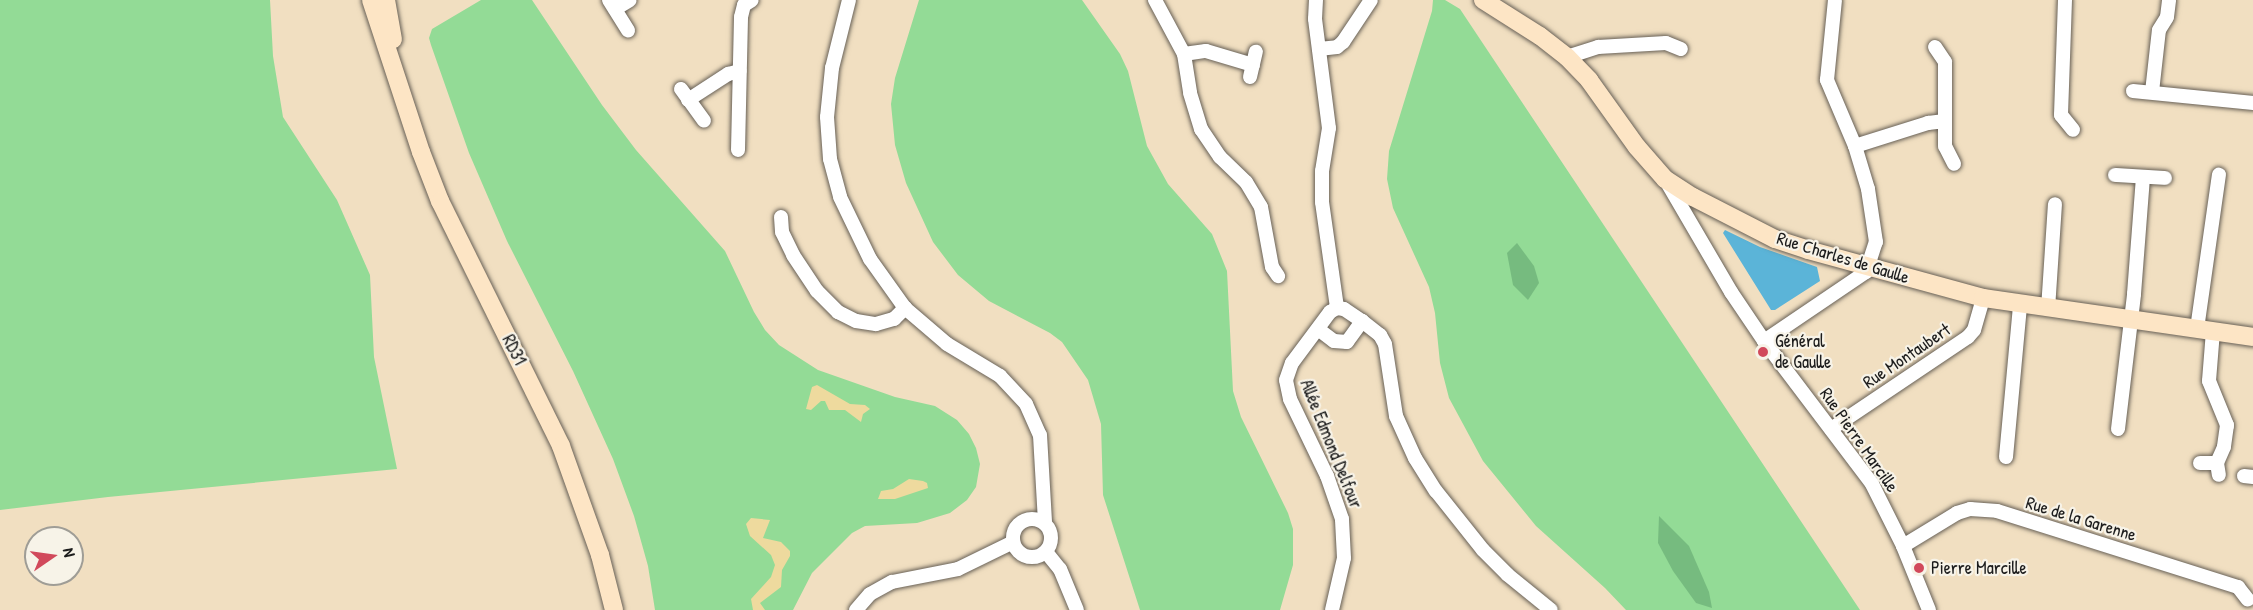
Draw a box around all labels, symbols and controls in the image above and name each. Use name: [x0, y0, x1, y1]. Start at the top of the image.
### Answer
street label: Rue Charles de Gaulle: [1774, 228, 1912, 288]
street label: Rue Montaubert: [1859, 319, 1955, 393]
street label: RD31: [497, 331, 531, 369]
place label: Général de Gaulle: [1775, 331, 1831, 374]
marker: Général de Gaulle: [1756, 345, 1770, 359]
street label: Allée Edmond Delfour: [1295, 376, 1367, 512]
street label: Rue Pierre Marcille: [1815, 384, 1903, 496]
street label: Rue de la Garenne: [2023, 492, 2139, 546]
north arrow: [24, 526, 84, 586]
text: N: [58, 546, 81, 559]
place label: Pierre Marcille: [1931, 557, 2027, 579]
marker: Pierre Marcille: [1912, 561, 1926, 575]

